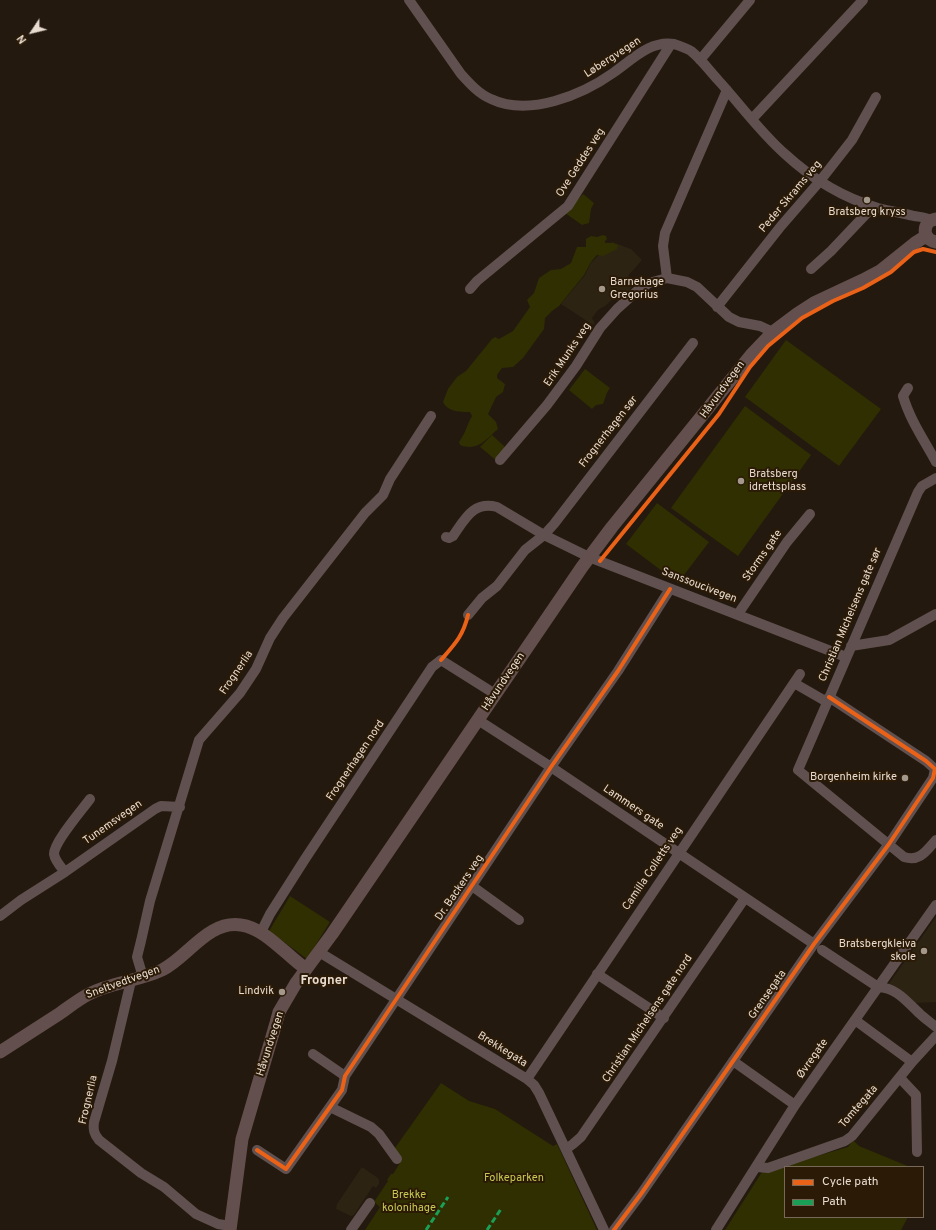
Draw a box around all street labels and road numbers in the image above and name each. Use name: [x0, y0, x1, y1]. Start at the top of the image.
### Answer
street label: Løbergvegen: [582, 35, 644, 81]
street label: Ove Geddes veg: [554, 126, 608, 200]
street label: Peder Skrams veg: [757, 158, 825, 236]
street label: Erik Munks veg: [542, 320, 594, 390]
street label: Håvundvegen: [698, 359, 748, 421]
street label: Frognerhagen sør: [577, 394, 641, 470]
street label: Storms gate: [740, 528, 786, 584]
street label: Christian Michelsens gate sør: [817, 546, 885, 684]
street label: Sanssoucivegen: [660, 566, 738, 606]
street label: Frognerlia: [218, 649, 256, 697]
street label: Håvundvegen: [480, 650, 528, 714]
street label: Frognerhagen nord: [324, 718, 388, 804]
street label: Lammers gate: [600, 783, 666, 833]
street label: Tunemsvegen: [81, 798, 145, 848]
street label: Camilla Colletts veg: [620, 825, 686, 913]
street label: Dr. Backers veg: [433, 853, 487, 923]
street label: Christian Michelsens gate nord: [600, 953, 696, 1085]
street label: Sneltvedtvegen: [84, 964, 162, 1002]
street label: Grensegata: [746, 968, 790, 1022]
street label: Håvundvegen: [254, 1010, 288, 1078]
street label: Brekkegata: [475, 1029, 529, 1071]
street label: Øvregate: [795, 1037, 831, 1081]
street label: Frognerlia: [77, 1074, 101, 1126]
street label: Tomtegata: [837, 1083, 881, 1131]

